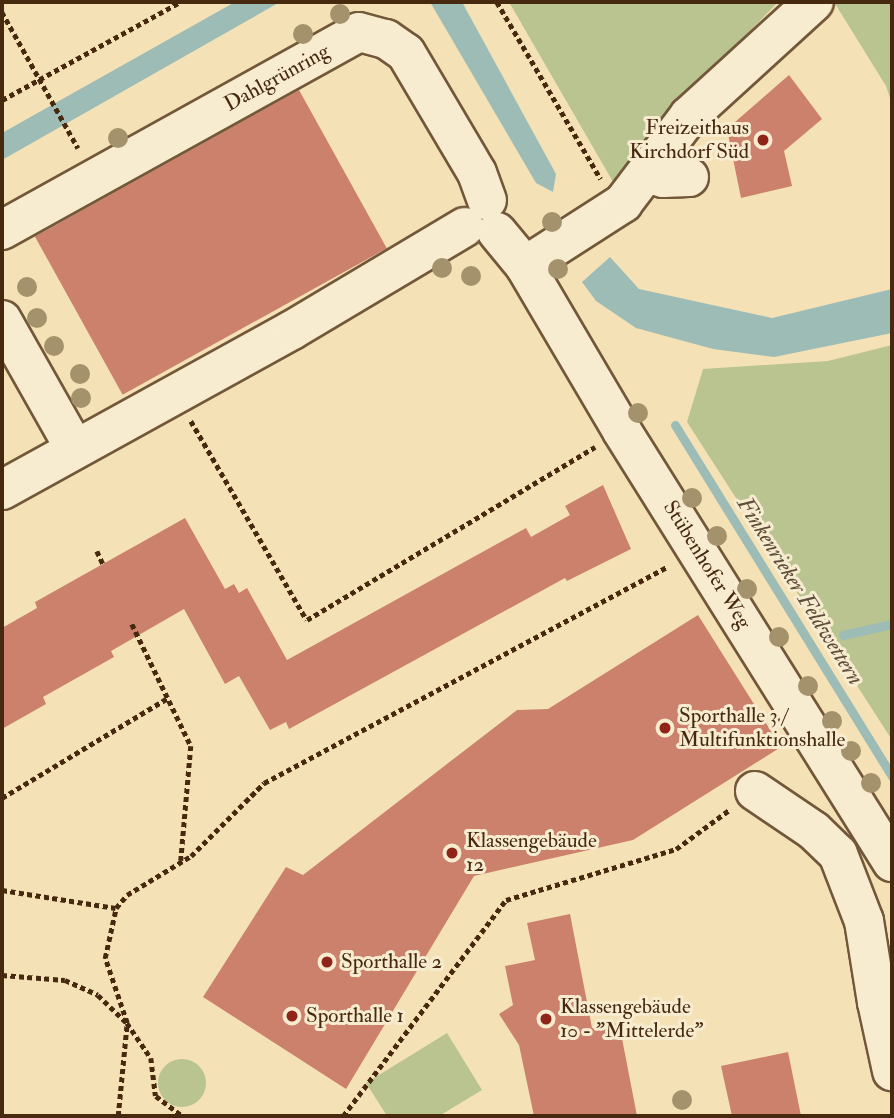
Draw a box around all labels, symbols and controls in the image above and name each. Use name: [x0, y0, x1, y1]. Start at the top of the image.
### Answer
street label: Dahlgrünring: [220, 39, 334, 117]
place label: Freizeithaus Kirchdorf Süd: [629, 115, 749, 165]
marker: Freizeithaus Kirchdorf Süd: [755, 132, 771, 148]
water label: Finkenrieker Feldwettern: [731, 492, 869, 690]
street label: Stübenhofer Weg: [657, 496, 757, 634]
place label: Sporthalle 3 / Multifunktionshalle: [679, 703, 845, 753]
marker: Sporthalle 3 / Multifunktionshalle: [657, 720, 673, 736]
place label: Klassengebäude 12: [466, 828, 597, 878]
marker: Klassengebäude 12: [444, 845, 460, 861]
place label: Sporthalle 2: [341, 949, 442, 975]
marker: Sporthalle 2: [319, 954, 335, 970]
place label: Klassengebäude 10 - "Mittelerde": [560, 994, 703, 1044]
place label: Sporthalle 1: [306, 1003, 404, 1029]
marker: Sporthalle 1: [284, 1008, 300, 1024]
marker: Klassengebäude 10 - "Mittelerde": [538, 1011, 554, 1027]

